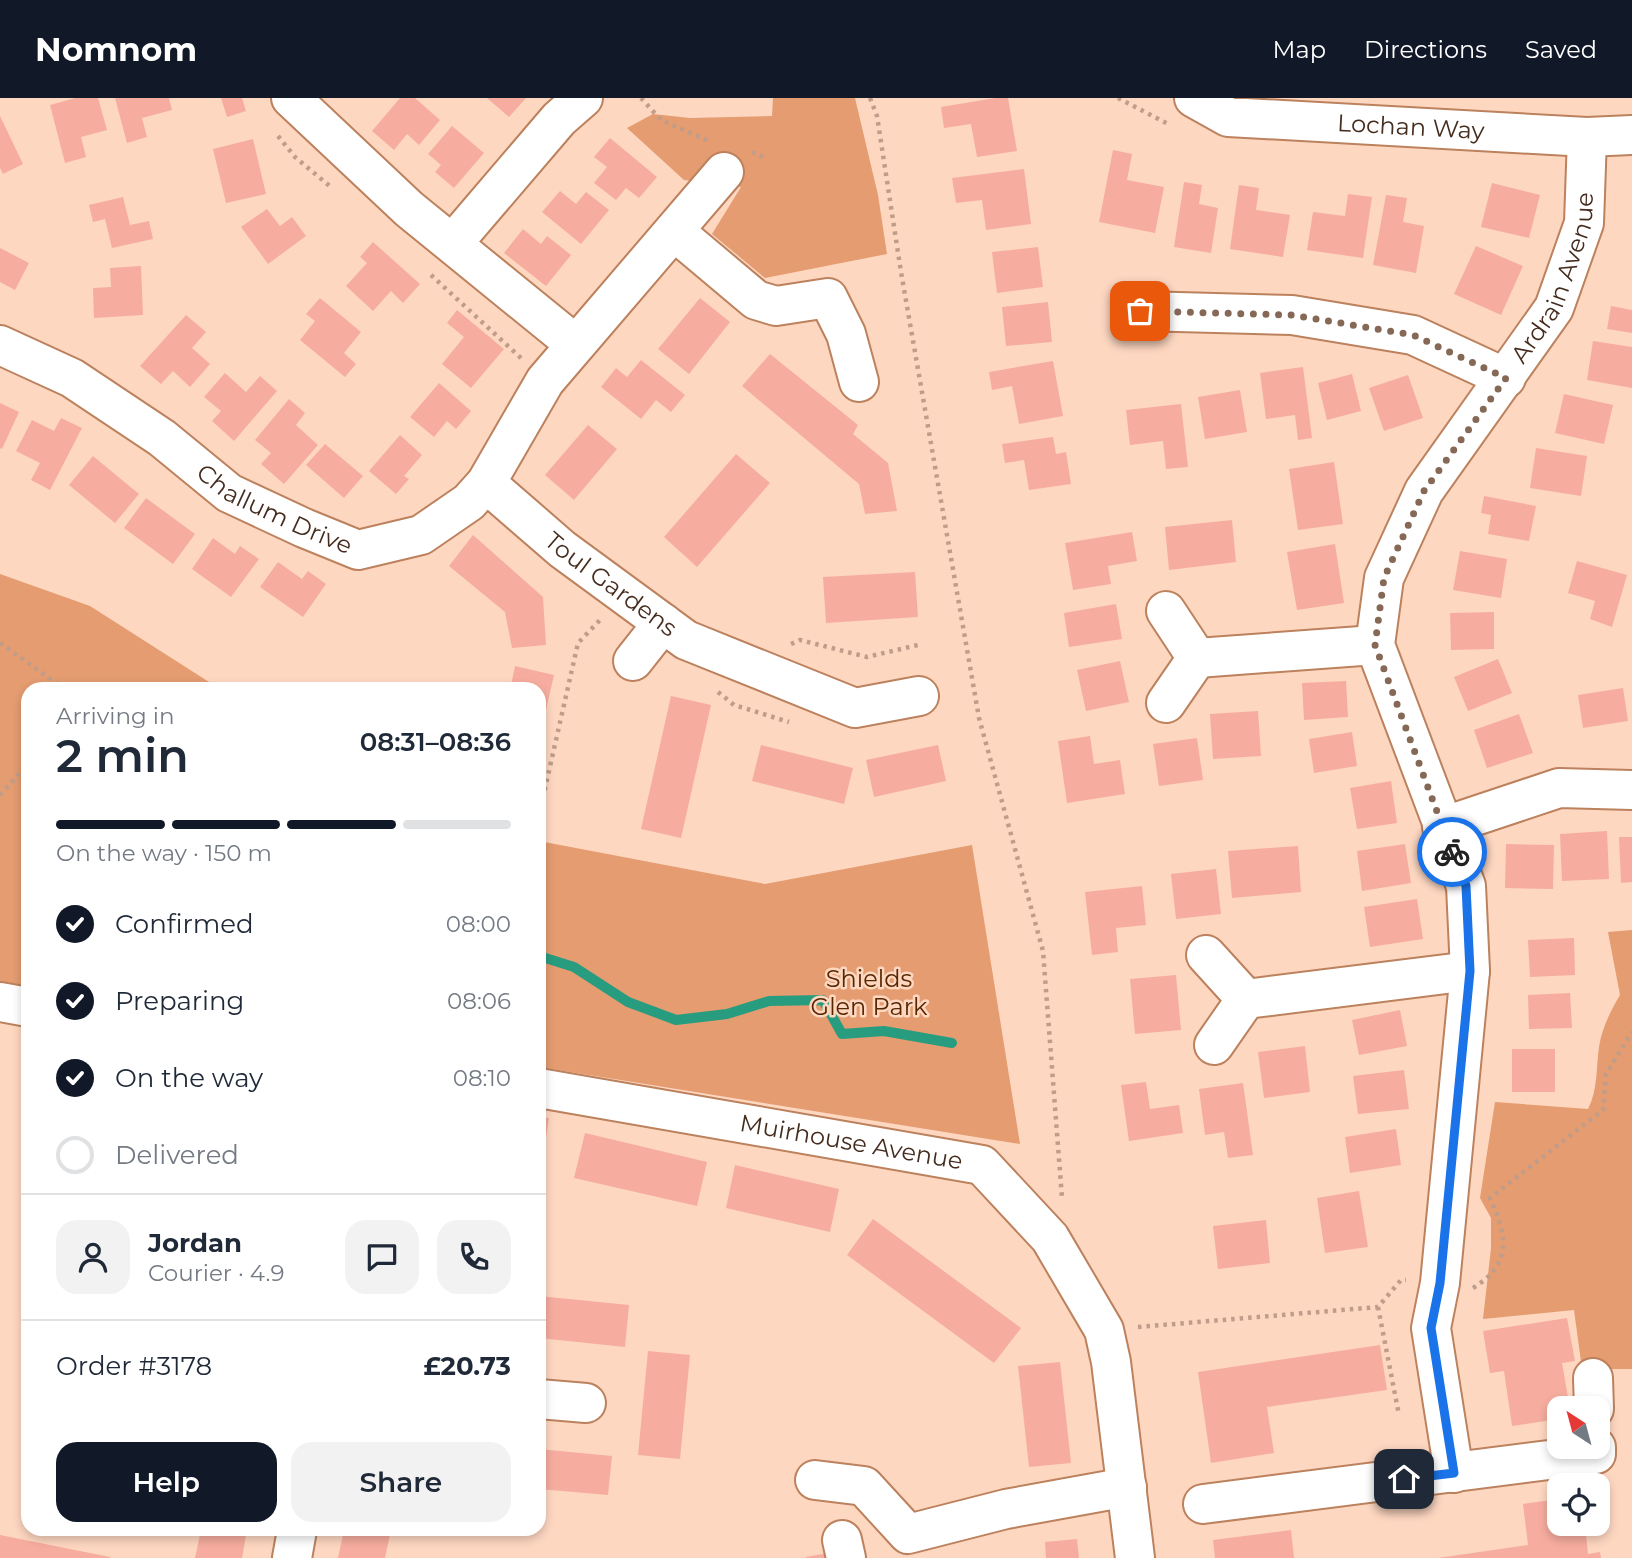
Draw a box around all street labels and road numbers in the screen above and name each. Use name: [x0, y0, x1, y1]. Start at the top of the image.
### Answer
street label: Lochan Way: [1336, 108, 1485, 145]
street label: Ardrain Avenue: [1505, 192, 1599, 369]
street label: Challum Drive: [191, 458, 357, 560]
street label: Toul Gardens: [539, 526, 683, 643]
street label: Muirhouse Avenue: [738, 1108, 965, 1175]

